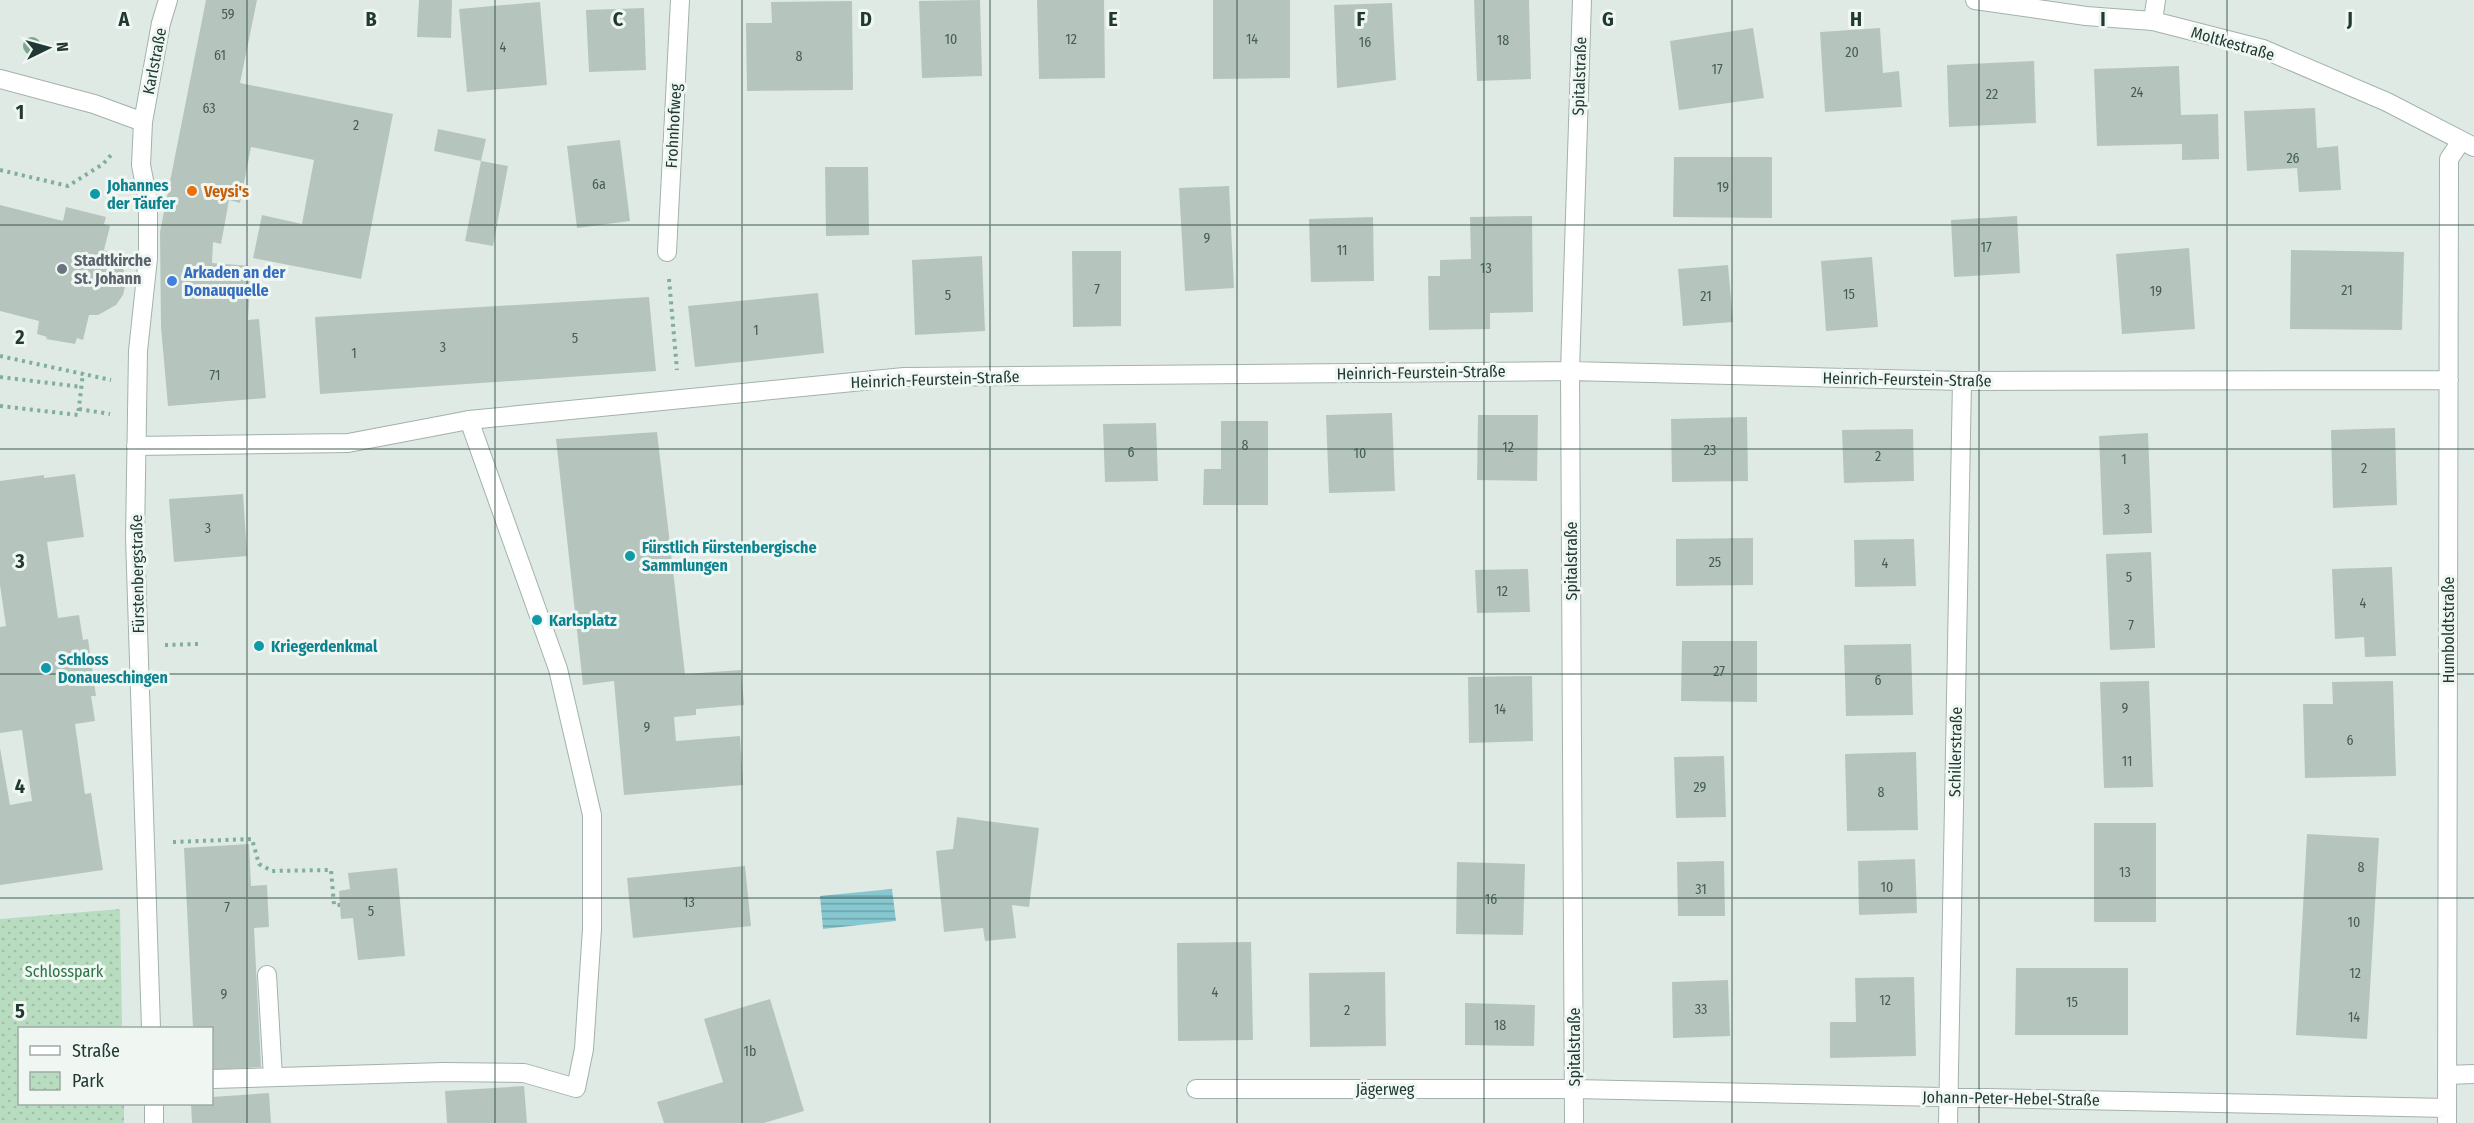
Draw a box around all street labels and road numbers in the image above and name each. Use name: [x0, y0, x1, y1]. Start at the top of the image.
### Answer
street label: Moltkestraße: [2189, 23, 2277, 64]
street label: Karlstraße: [139, 26, 170, 96]
street label: Spitalstraße: [1569, 36, 1590, 116]
street label: Frohnhofweg: [662, 83, 685, 169]
street label: Heinrich-Feurstein-Straße: [1336, 362, 1506, 383]
street label: Heinrich-Feurstein-Straße: [850, 367, 1020, 392]
street label: Heinrich-Feurstein-Straße: [1822, 369, 1992, 390]
street label: Fürstenbergstraße: [127, 514, 148, 634]
street label: Spitalstraße: [1562, 521, 1581, 600]
street label: Humboldtstraße: [2439, 577, 2458, 683]
street label: Schillerstraße: [1945, 707, 1966, 797]
street label: Spitalstraße: [1565, 1007, 1584, 1086]
street label: Jägerweg: [1356, 1080, 1415, 1099]
street label: Johann-Peter-Hebel-Straße: [1922, 1087, 2100, 1110]

